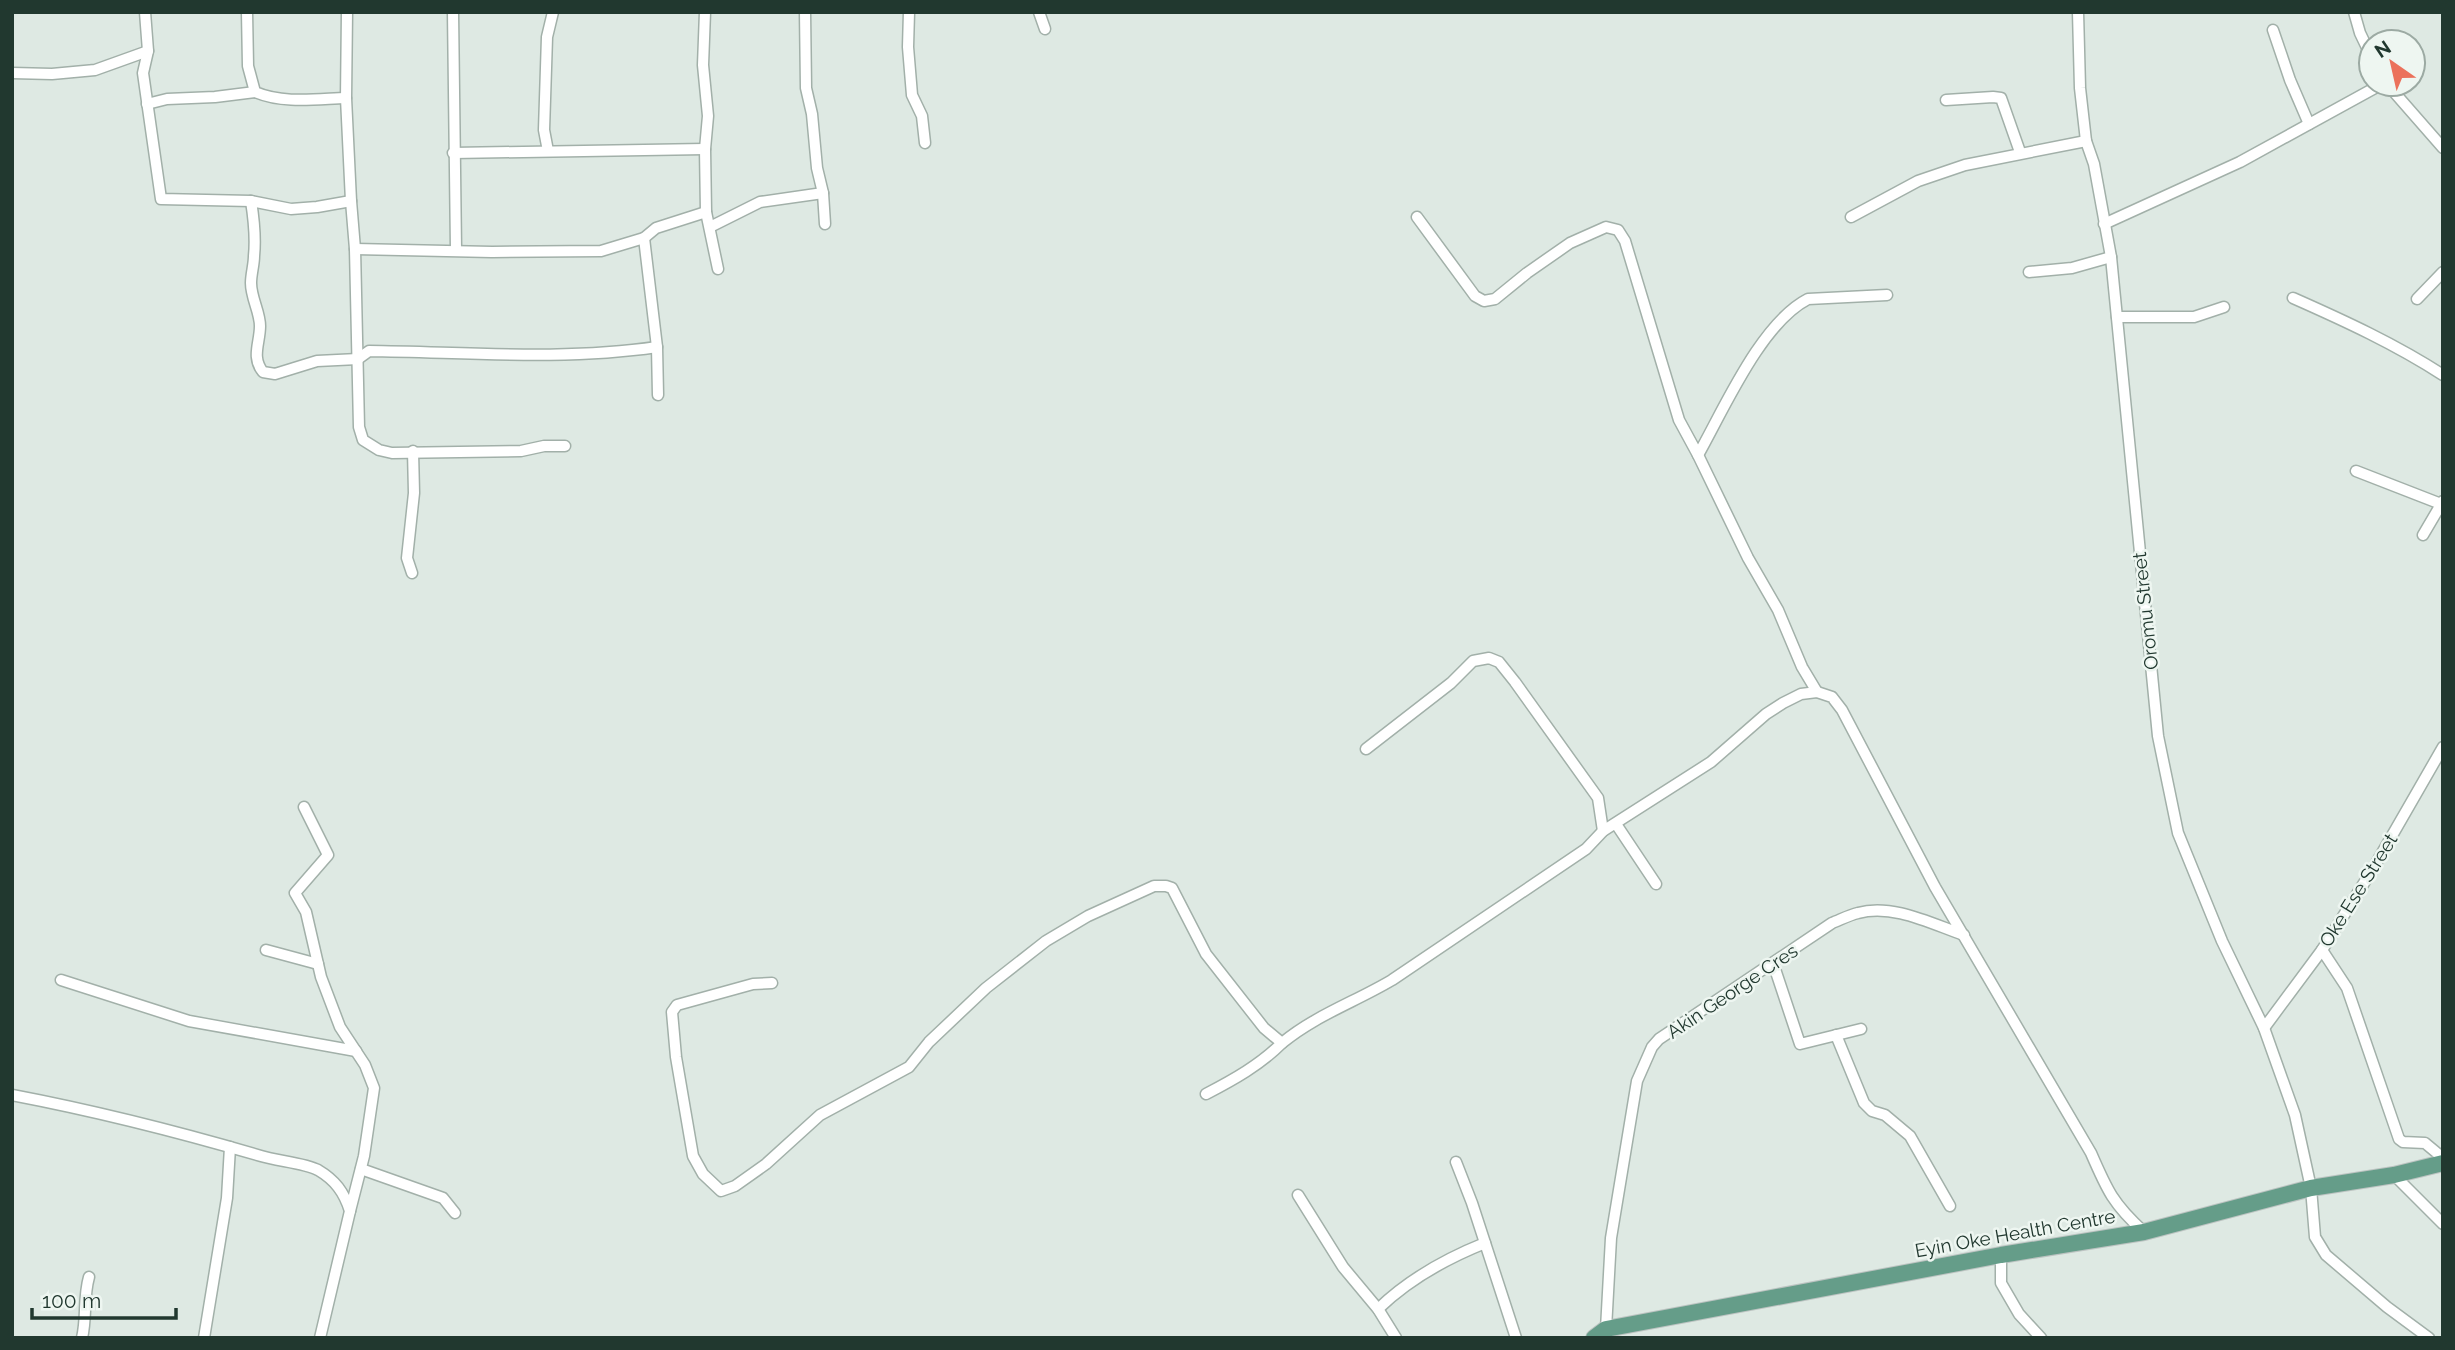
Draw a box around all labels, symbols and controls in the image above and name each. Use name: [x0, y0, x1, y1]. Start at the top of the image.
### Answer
north arrow: [2357, 28, 2427, 98]
text: N: [2370, 36, 2395, 62]
street label: Oromu Street: [2128, 550, 2162, 671]
street label: Oke Ese Street: [2314, 829, 2402, 951]
street label: Akin George Cres: [1662, 939, 1802, 1043]
street label: Eyin Oke Health Centre: [1913, 1205, 2117, 1261]
scale bar: [32, 1276, 175, 1320]
text: 100 m: [42, 1288, 101, 1313]

